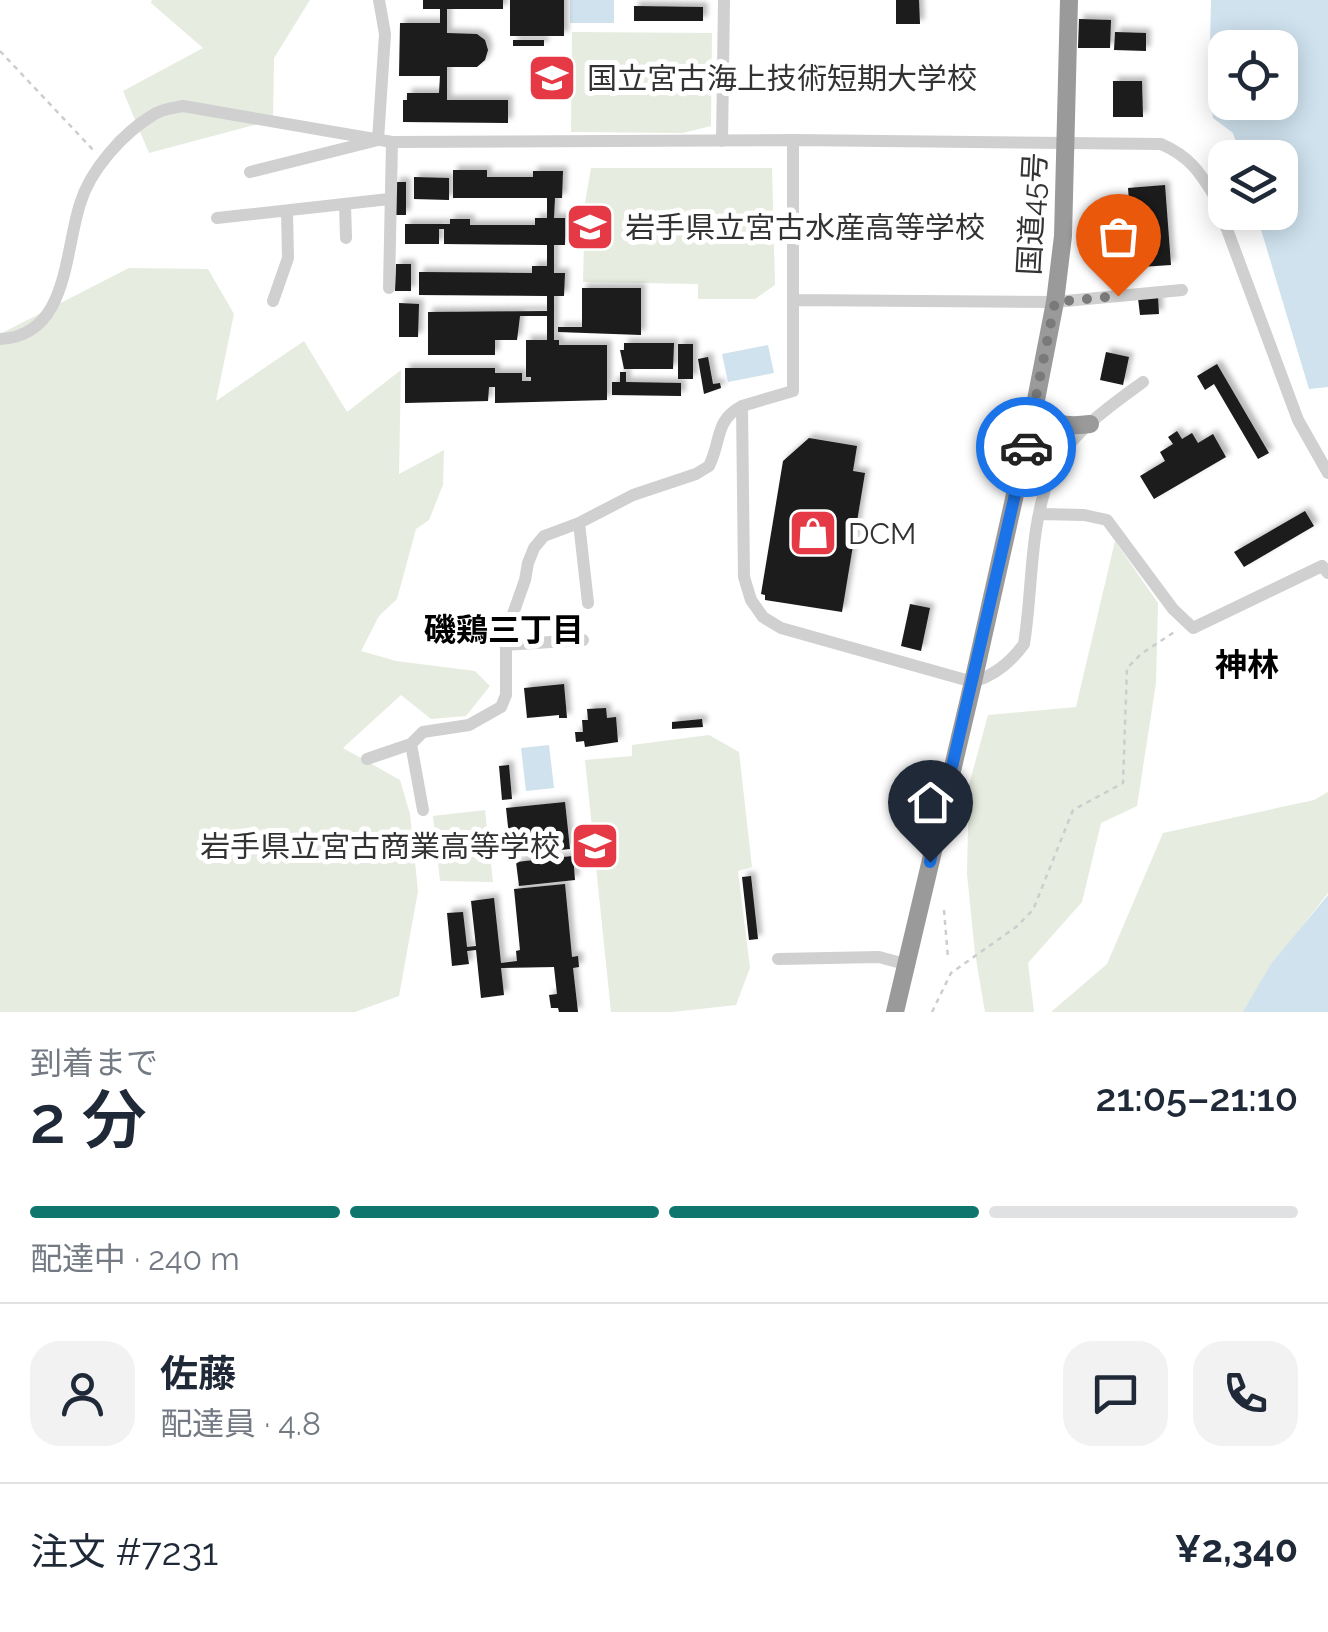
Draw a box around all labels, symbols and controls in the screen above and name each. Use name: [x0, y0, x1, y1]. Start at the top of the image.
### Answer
map controls: [1208, 30, 1298, 230]
button: locate: [1208, 30, 1298, 120]
school or university icon: 国立宮古海上技術短期大学校: [526, 52, 578, 104]
place label: 国立宮古海上技術短期大学校: [587, 61, 977, 96]
button: layers: [1208, 140, 1298, 230]
street label: 国道45号: [1011, 152, 1053, 276]
pin: [1076, 194, 1161, 297]
school or university icon: 岩手県立宮古水産高等学校: [564, 201, 616, 253]
icon: bag: [1091, 209, 1146, 264]
place label: 岩手県立宮古水産高等学校: [625, 210, 985, 245]
courier: [976, 397, 1076, 497]
icon: car: [999, 420, 1054, 475]
shop icon: DCM: [787, 507, 839, 559]
place label: DCM: [848, 516, 916, 551]
district label: 磯鶏三丁目: [424, 611, 584, 648]
district label: 神林: [1215, 646, 1279, 683]
pin: [888, 760, 973, 863]
icon: home: [903, 775, 958, 830]
school or university icon: 岩手県立宮古商業高等学校: [569, 820, 621, 872]
place label: 岩手県立宮古商業高等学校: [200, 829, 560, 864]
text: 到着まで: [30, 1044, 158, 1081]
text: 21:05–21:10: [1096, 1075, 1298, 1120]
text: 2 分: [30, 1082, 147, 1158]
text: 配達中 · 240 m: [30, 1240, 240, 1277]
button: person: [30, 1341, 135, 1446]
button: chat: [1063, 1341, 1168, 1446]
button: phone: [1193, 1341, 1298, 1446]
text: 佐藤: [160, 1351, 236, 1396]
text: 配達員 · 4.8: [160, 1405, 321, 1442]
text: ¥2,340: [1174, 1526, 1298, 1571]
text: 注文 #7231: [30, 1529, 218, 1574]

